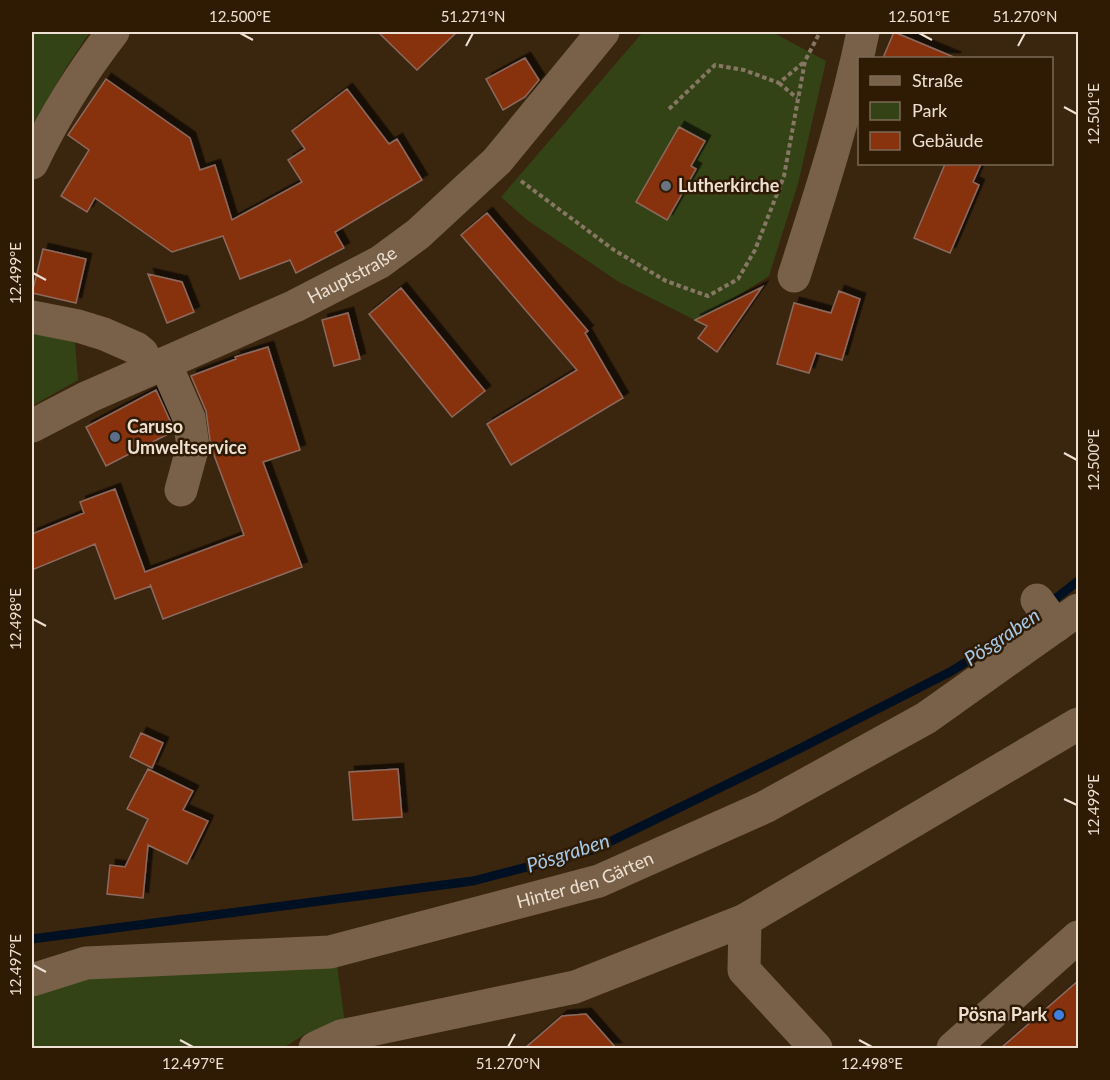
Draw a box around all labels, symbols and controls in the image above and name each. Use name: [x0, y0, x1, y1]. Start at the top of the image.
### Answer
text: 12.500°E: [209, 7, 271, 25]
text: 51.271°N: [441, 7, 505, 25]
text: 12.501°E: [888, 7, 950, 25]
text: 51.270°N: [993, 7, 1057, 25]
legend: [858, 57, 1053, 165]
text: Straße: [912, 69, 963, 91]
text: 12.501°E: [1084, 83, 1102, 145]
text: Park: [912, 99, 948, 121]
text: Gebäude: [912, 129, 983, 151]
place label: Lutherkirche: [678, 174, 780, 196]
marker: Lutherkirche: [659, 179, 673, 193]
street label: Hauptstraße: [303, 241, 401, 308]
text: 12.499°E: [6, 242, 24, 304]
place label: Caruso Umweltservice: [127, 415, 247, 458]
text: 12.500°E: [1084, 429, 1102, 491]
marker: Caruso Umweltservice: [108, 430, 122, 444]
text: 12.498°E: [6, 588, 24, 650]
water label: Pösgraben: [959, 602, 1044, 670]
text: 12.499°E: [1084, 774, 1102, 836]
water label: Pösgraben: [523, 827, 612, 877]
street label: Hinter den Gärten: [514, 846, 657, 912]
text: 12.497°E: [6, 934, 24, 996]
place label: Pösna Park: [958, 1003, 1047, 1025]
marker: Pösna Park: [1052, 1008, 1066, 1022]
text: 12.497°E: [162, 1054, 224, 1072]
text: 51.270°N: [476, 1054, 540, 1072]
text: 12.498°E: [841, 1054, 903, 1072]

